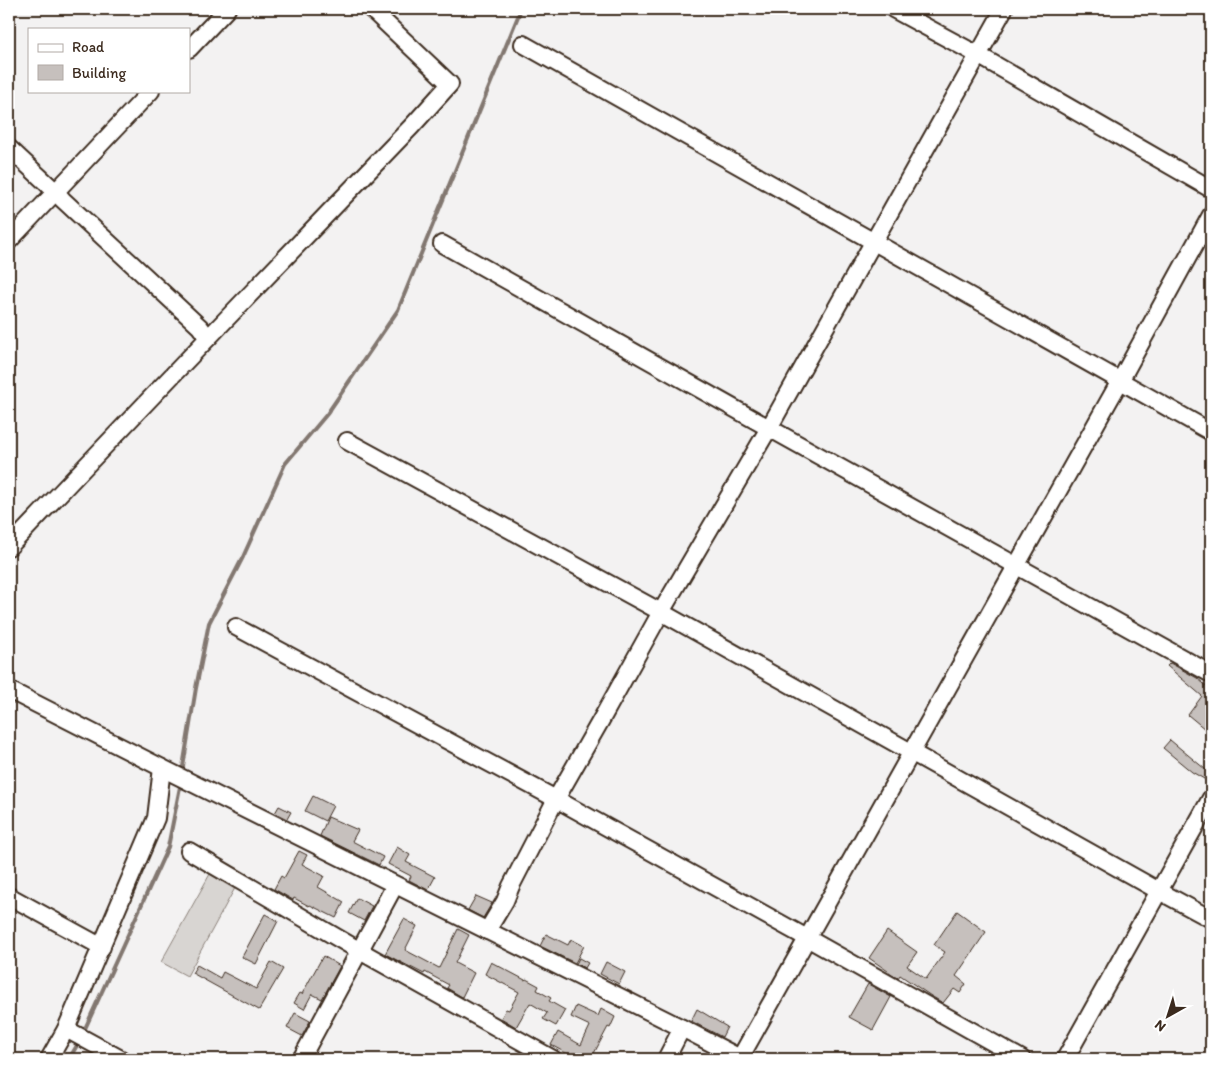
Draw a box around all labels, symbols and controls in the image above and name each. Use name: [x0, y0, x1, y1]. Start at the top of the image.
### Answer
legend: [28, 28, 190, 92]
text: Road: [72, 38, 105, 56]
text: Building: [72, 64, 126, 82]
north arrow: [1142, 990, 1192, 1040]
text: N: [1151, 1016, 1169, 1035]

